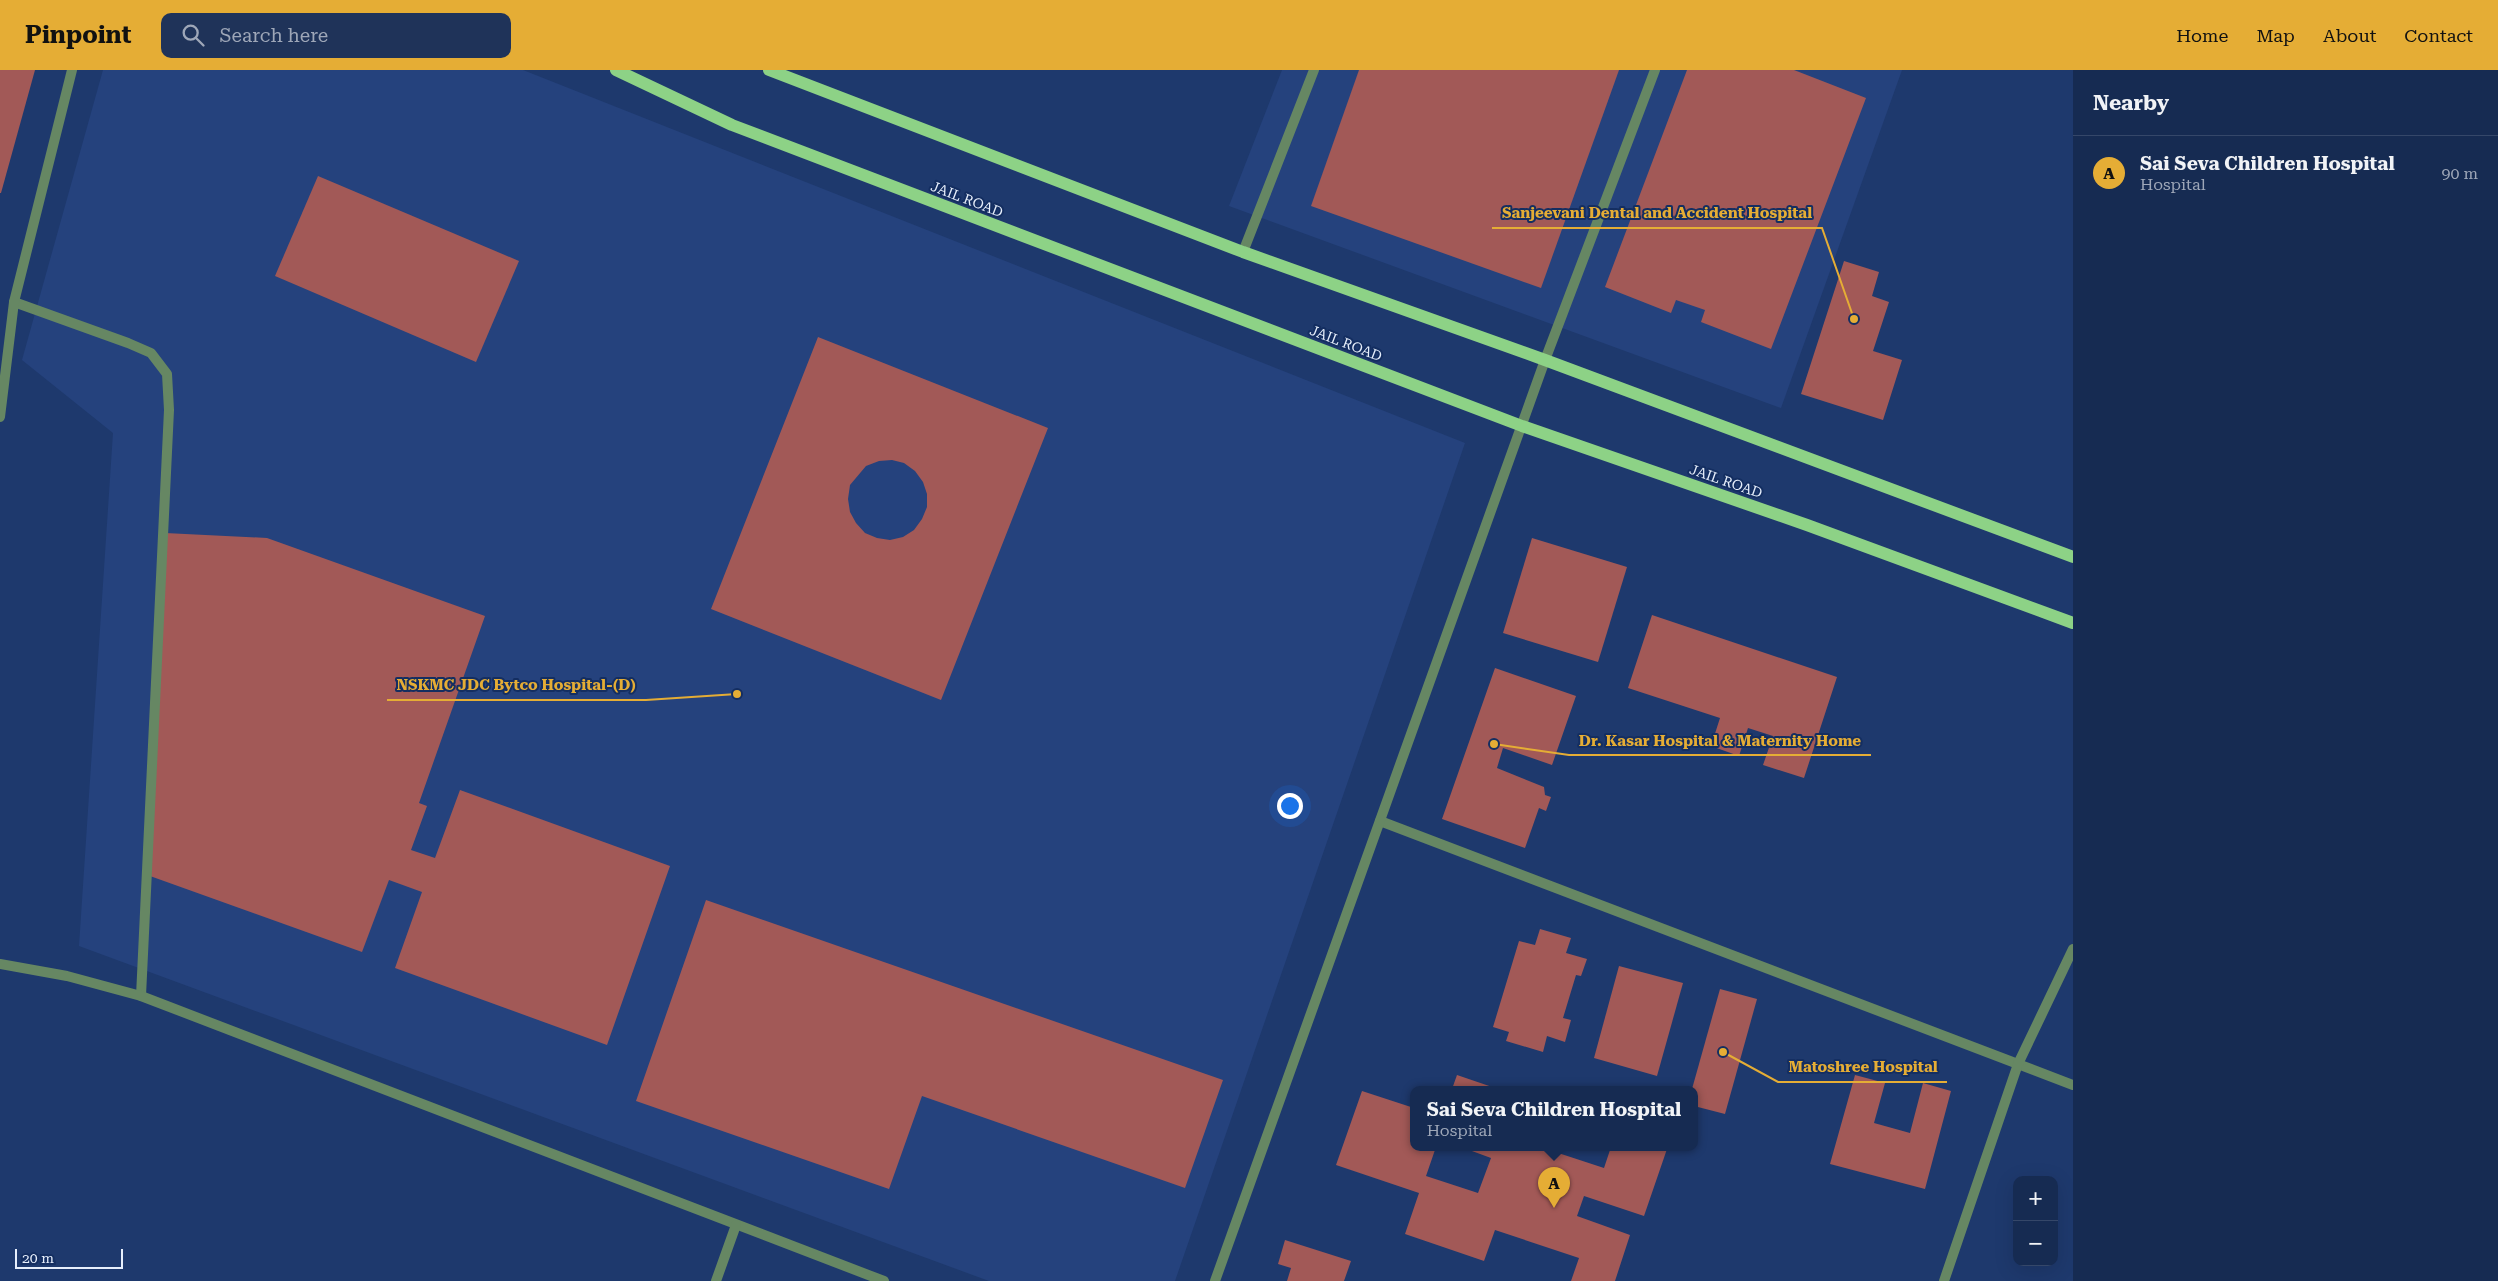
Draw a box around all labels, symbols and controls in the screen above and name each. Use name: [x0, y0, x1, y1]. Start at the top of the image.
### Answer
search box: [161, 13, 511, 58]
text: Pinpoint: [25, 21, 131, 49]
icon: search: [179, 21, 207, 49]
text: Search here: [219, 24, 328, 47]
text: Home: [2176, 25, 2228, 46]
text: Map: [2256, 25, 2295, 46]
text: About: [2323, 25, 2376, 46]
text: Contact: [2404, 25, 2473, 46]
text: Nearby: [2093, 91, 2169, 115]
text: Sai Seva Children Hospital: [2140, 152, 2395, 175]
text: A: [2103, 164, 2115, 183]
text: 90 m: [2441, 164, 2478, 183]
text: Hospital: [2140, 175, 2206, 194]
street label: JAIL ROAD: [929, 178, 1005, 220]
callout: Sanjeevani Dental and Accident Hospital: [1492, 198, 1822, 228]
text: Sanjeevani Dental and Accident Hospital: [1502, 204, 1812, 222]
street label: JAIL ROAD: [1308, 322, 1384, 364]
street label: JAIL ROAD: [1688, 461, 1765, 501]
callout: NSKMC JDC Bytco Hospital-(D): [387, 670, 646, 700]
text: NSKMC JDC Bytco Hospital-(D): [396, 676, 636, 694]
callout: Dr. Kasar Hospital & Maternity Home: [1569, 725, 1871, 755]
text: Dr. Kasar Hospital & Maternity Home: [1579, 732, 1861, 750]
your location: [1277, 793, 1303, 819]
callout: Matoshree Hospital: [1778, 1052, 1947, 1082]
text: Matoshree Hospital: [1788, 1058, 1938, 1076]
popup: [1410, 1086, 1698, 1151]
text: Sai Seva Children Hospital: [1427, 1098, 1681, 1121]
text: Hospital: [1427, 1121, 1492, 1140]
pin: A: [1538, 1167, 1570, 1208]
map controls: [2013, 1176, 2058, 1266]
button: +: [2013, 1176, 2058, 1221]
button: −: [2013, 1221, 2058, 1266]
scale bar: [15, 1246, 122, 1269]
text: 20 m: [22, 1250, 54, 1266]

